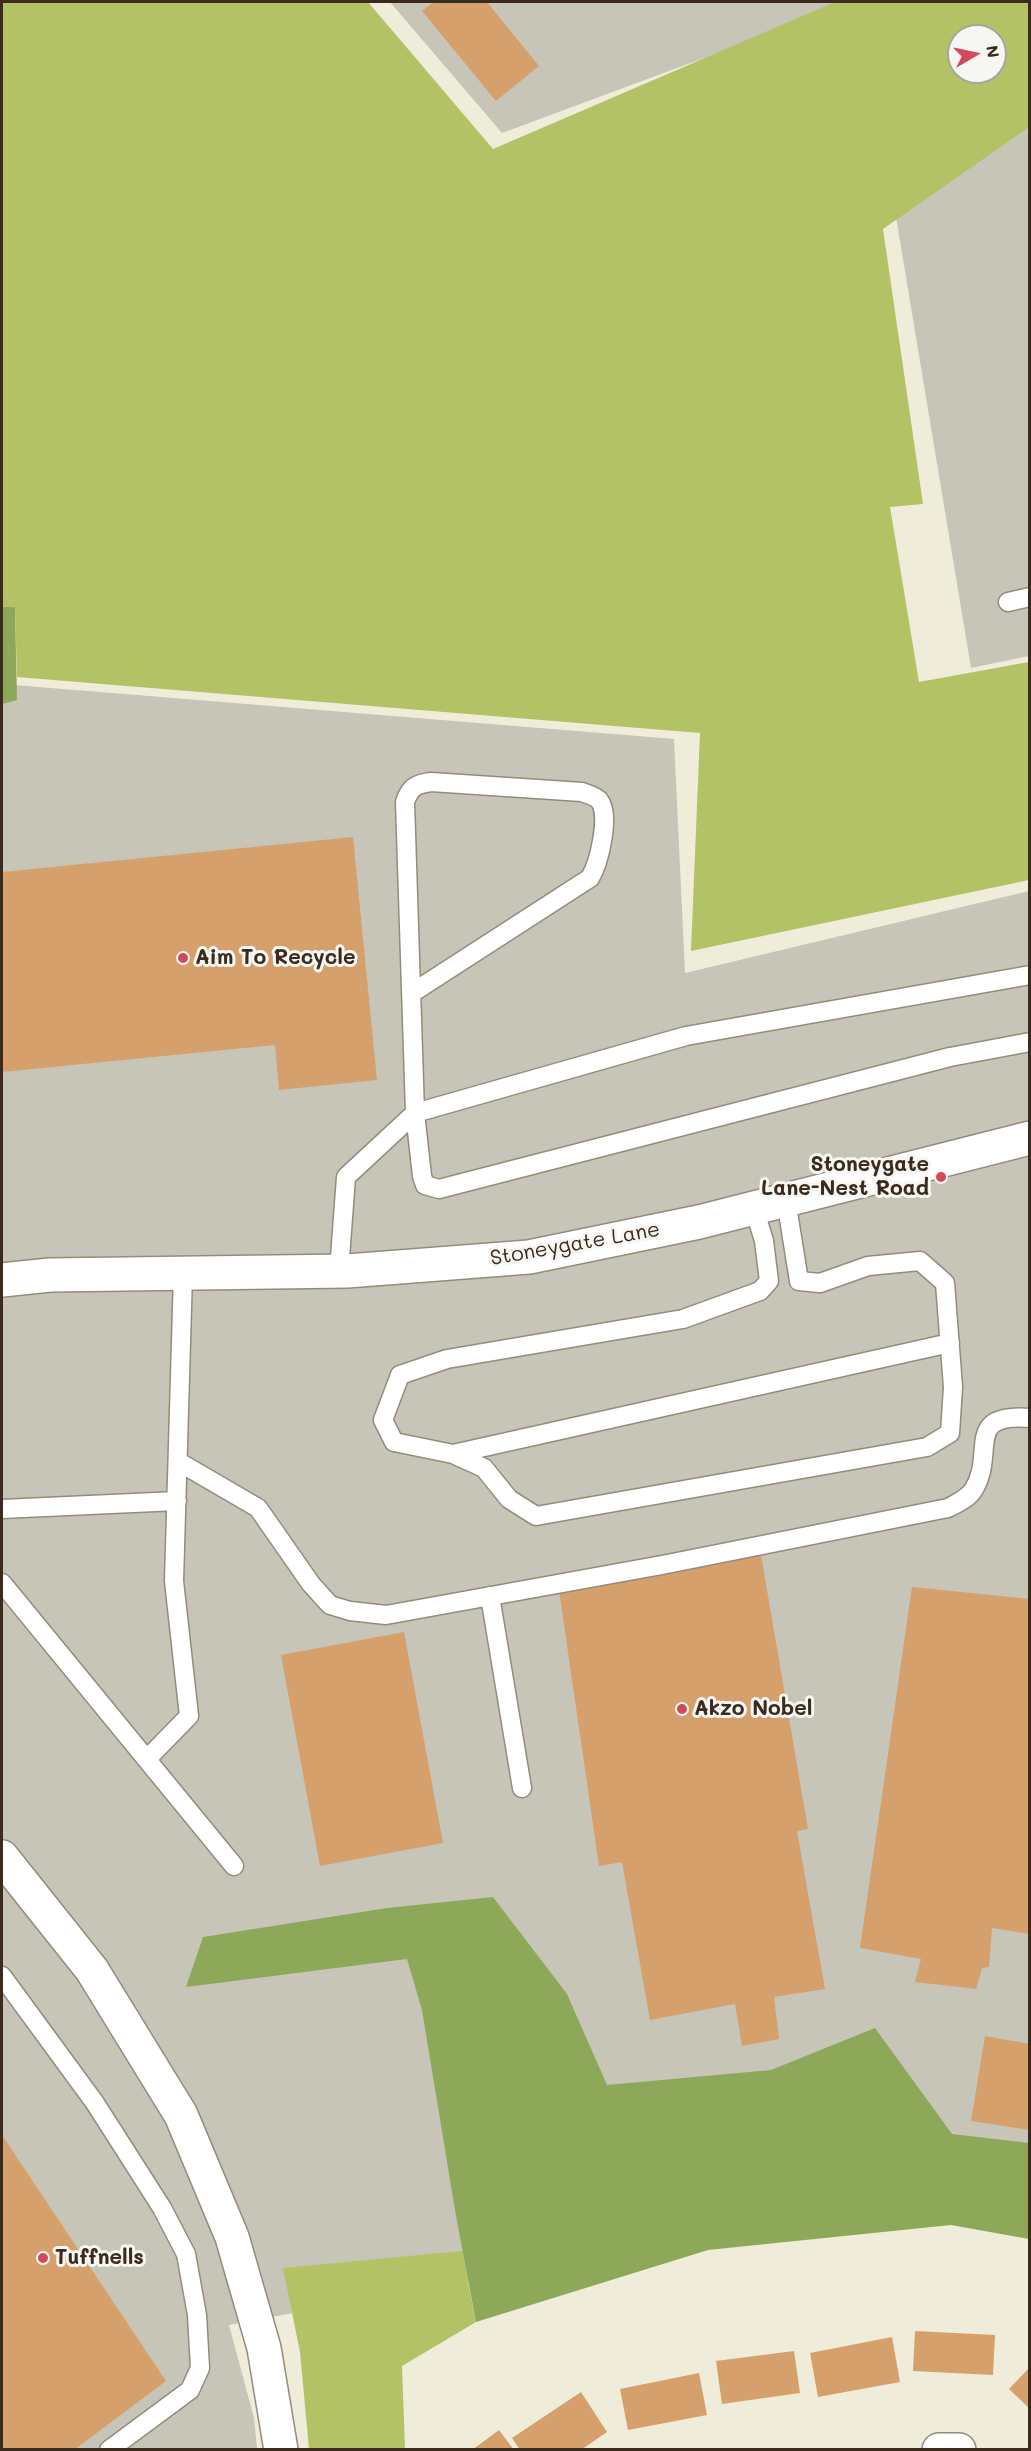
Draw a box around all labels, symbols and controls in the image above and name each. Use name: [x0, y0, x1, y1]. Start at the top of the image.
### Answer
north arrow: [947, 24, 1007, 84]
text: N: [982, 44, 1005, 59]
place label: Aim To Recycle: [195, 945, 355, 971]
marker: Aim To Recycle: [176, 951, 190, 965]
place label: Stoneygate Lane-Nest Road: [761, 1152, 929, 1202]
marker: Stoneygate Lane-Nest Road: [934, 1170, 948, 1184]
street label: Stoneygate Lane: [488, 1217, 662, 1271]
place label: Akzo Nobel: [694, 1696, 812, 1722]
marker: Akzo Nobel: [675, 1702, 689, 1716]
place label: Tuffnells: [55, 2245, 144, 2271]
marker: Tuffnells: [36, 2251, 50, 2265]

